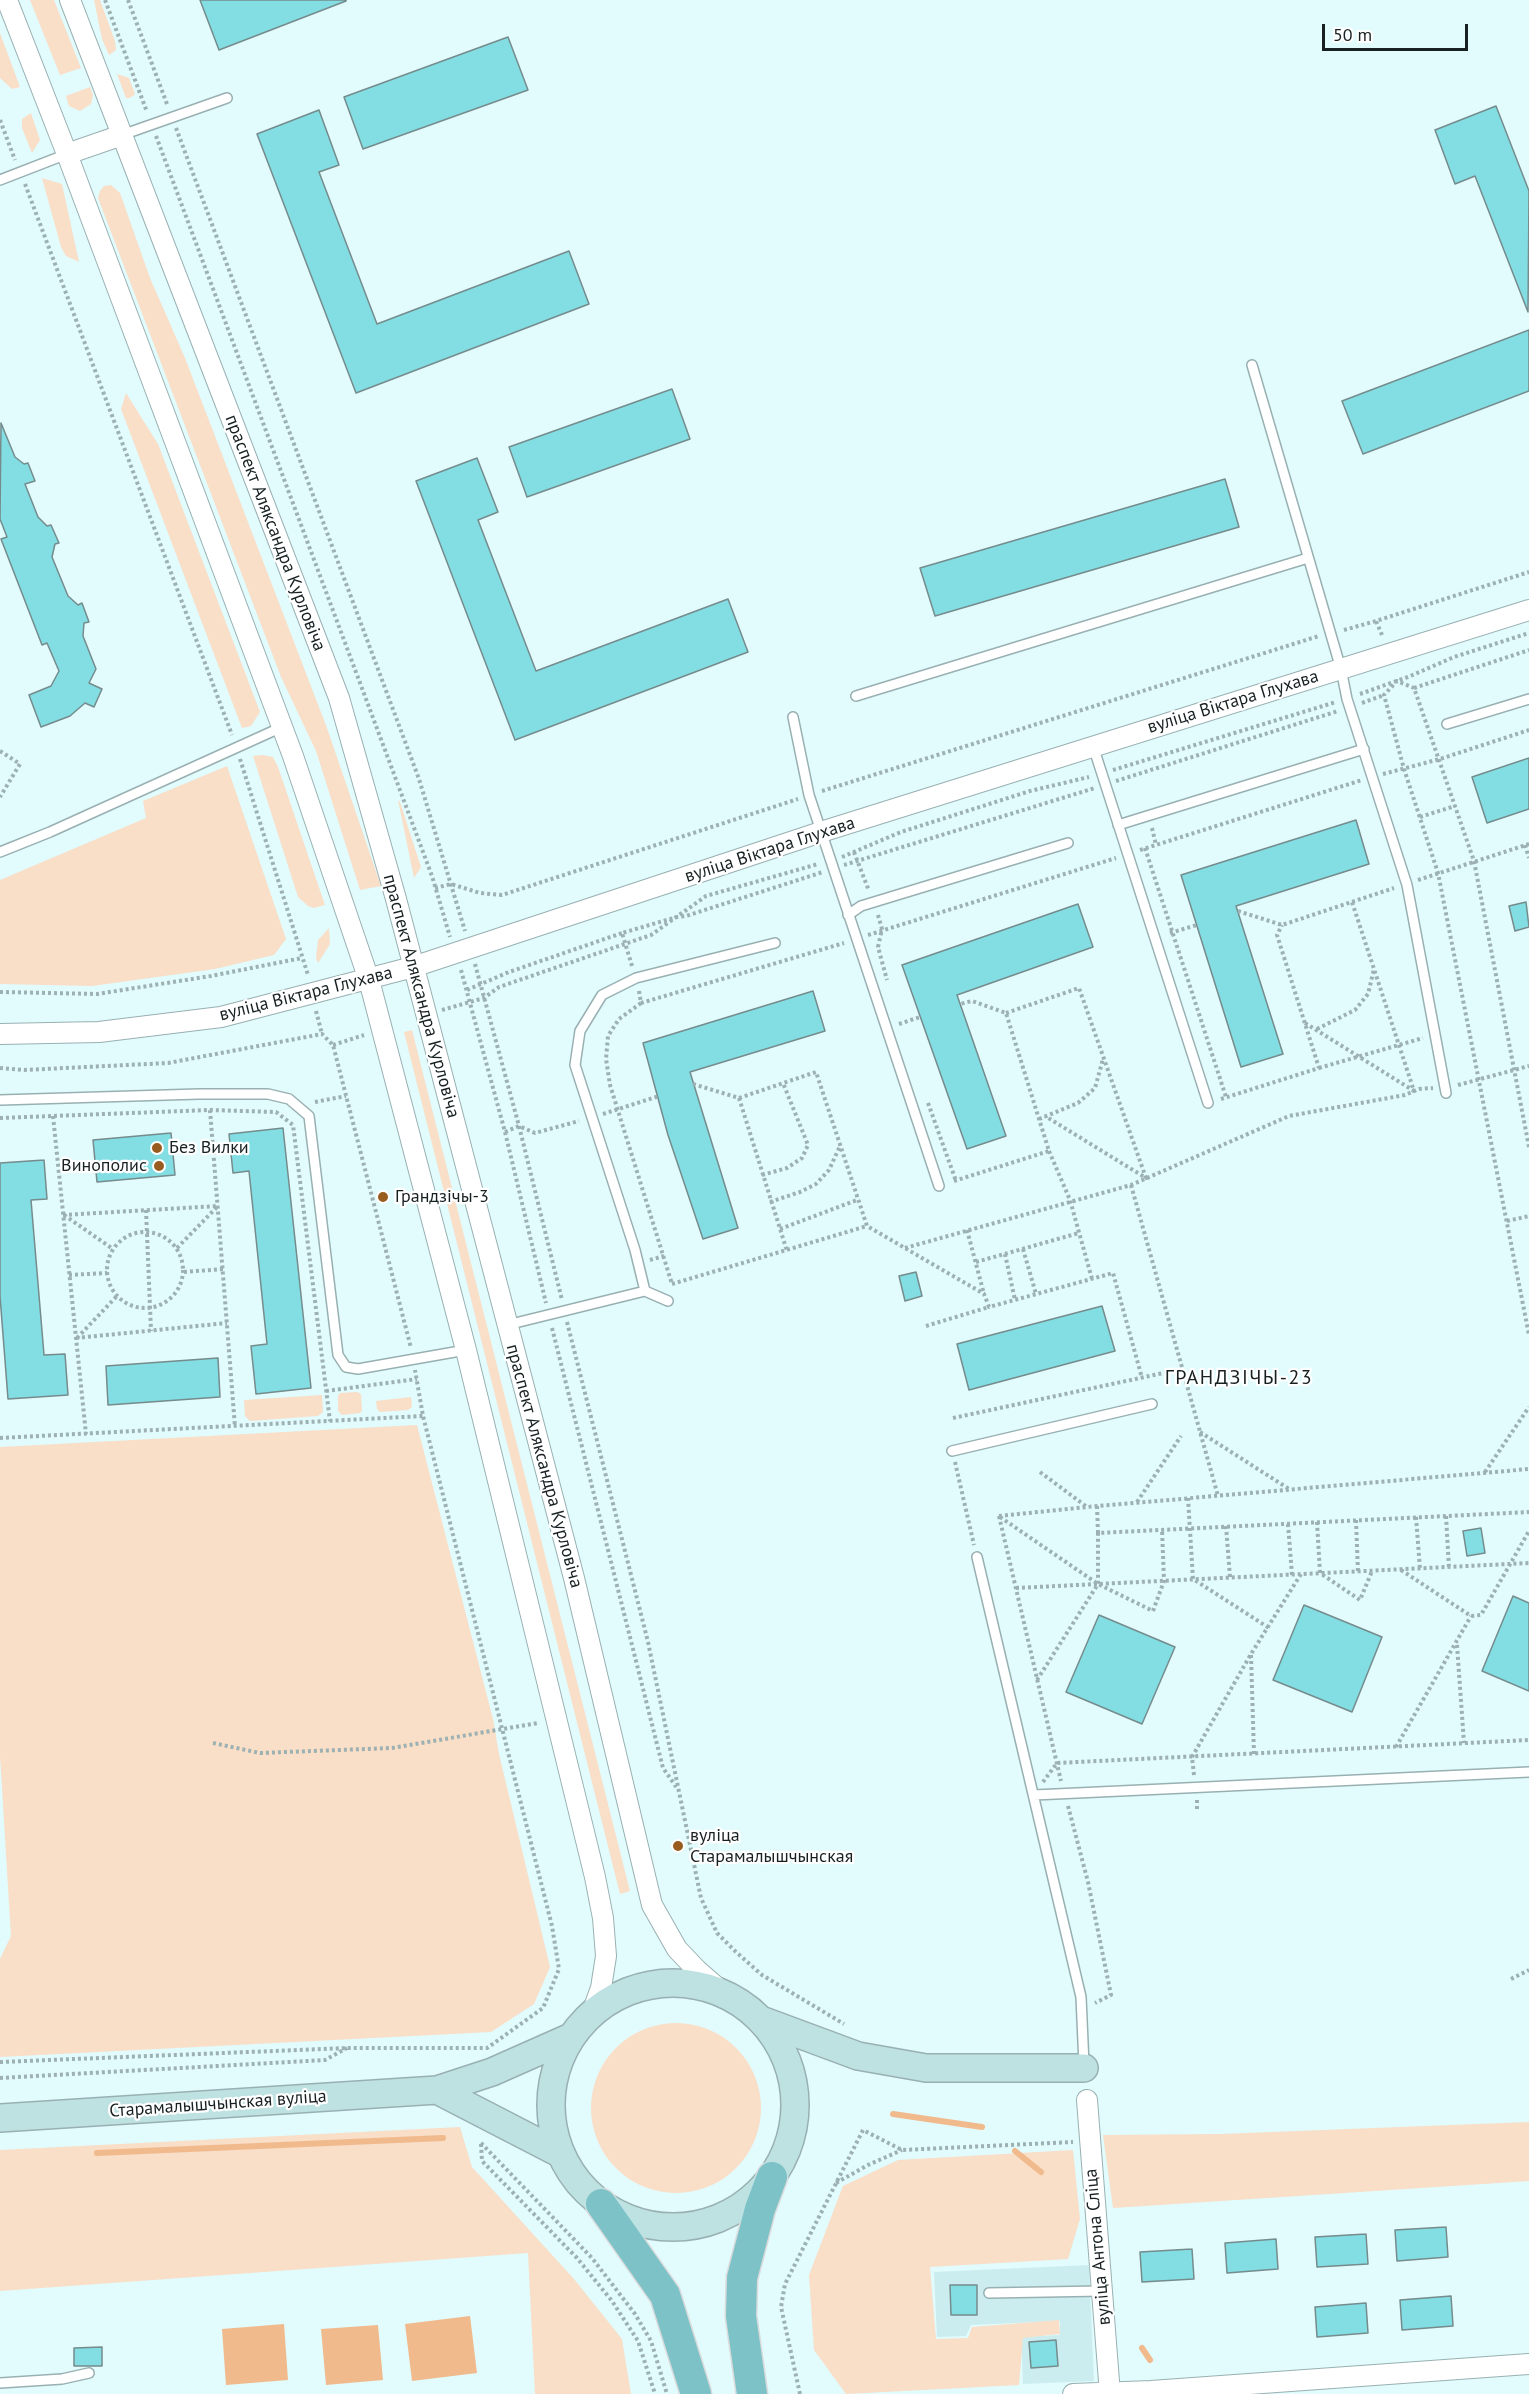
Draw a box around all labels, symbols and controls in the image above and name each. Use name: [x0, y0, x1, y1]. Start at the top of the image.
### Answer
scale bar: [1325, 12, 1470, 50]
text: 50 m: [1333, 23, 1372, 46]
street label: праспект Аляксандра Курловіча: [220, 412, 330, 654]
street label: вуліца Віктара Глухава: [1145, 666, 1321, 738]
street label: вуліца Віктара Глухава: [682, 812, 858, 888]
street label: праспект Аляксандра Курловіча: [378, 872, 464, 1120]
street label: вуліца Віктара Глухава: [217, 962, 395, 1026]
place label: Без Вилки: [169, 1137, 249, 1159]
marker: Без Вилки: [150, 1141, 164, 1155]
place label: Винополис: [61, 1155, 147, 1177]
marker: Винополис: [152, 1159, 166, 1173]
place label: Грандзічы-3: [395, 1186, 489, 1208]
marker: Грандзічы-3: [376, 1190, 390, 1204]
street label: праспект Аляксандра Курловіча: [501, 1342, 587, 1590]
district label: ГРАНДЗІЧЫ-23: [1165, 1366, 1313, 1390]
place label: вуліца Старамалышчынская: [690, 1825, 853, 1868]
marker: вуліца Старамалышчынская: [671, 1839, 685, 1853]
street label: Старамалышчынская вуліца: [109, 2086, 327, 2122]
street label: вуліца Антона Сліца: [1080, 2168, 1116, 2326]

